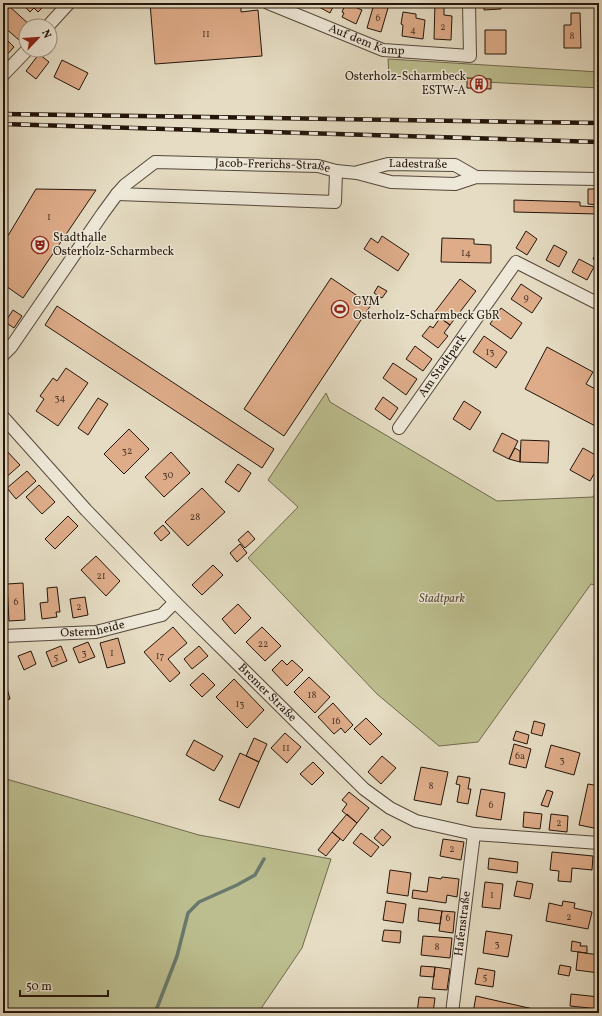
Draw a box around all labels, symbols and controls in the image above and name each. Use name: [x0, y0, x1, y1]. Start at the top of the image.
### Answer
house number: 6: [375, 11, 381, 25]
north arrow: [18, 18, 58, 58]
house number: 2: [440, 20, 446, 34]
street label: Auf dem Kamp: [326, 21, 405, 59]
house number: 4: [410, 23, 416, 37]
house number: 11: [202, 27, 210, 41]
text: N: [37, 28, 54, 41]
house number: 8: [569, 29, 575, 43]
place label: Osterholz-Scharmbeck ESTW-A: [345, 69, 467, 99]
building icon: Osterholz-Scharmbeck ESTW-A: [469, 74, 489, 94]
street label: Jacob-Frerichs-Straße: [215, 155, 332, 177]
street label: Ladestraße: [389, 156, 448, 173]
house number: 1: [47, 210, 51, 224]
place label: Stadthalle Osterholz-Scharmbeck: [53, 230, 175, 260]
theatre icon: Stadthalle Osterholz-Scharmbeck: [30, 235, 50, 255]
house number: 14: [461, 246, 471, 260]
house number: 9: [523, 291, 529, 305]
place label: GYM Osterholz-Scharmbeck GbR: [353, 294, 500, 324]
sports icon: GYM Osterholz-Scharmbeck GbR: [330, 299, 350, 319]
street label: Am Stadtpark: [415, 331, 471, 401]
house number: 13: [485, 345, 495, 359]
house number: 34: [54, 391, 66, 405]
house number: 32: [122, 444, 132, 458]
house number: 30: [163, 468, 173, 482]
house number: 28: [190, 510, 200, 524]
house number: 21: [96, 569, 106, 583]
park label: Stadtpark: [419, 591, 465, 607]
house number: 6: [13, 595, 19, 609]
house number: 2: [76, 600, 82, 614]
street label: Osternheide: [60, 617, 127, 642]
house number: 22: [258, 637, 268, 651]
house number: 3: [81, 646, 87, 660]
house number: 1: [110, 646, 114, 660]
house number: 17: [156, 649, 165, 663]
house number: 5: [54, 650, 59, 664]
street label: Bremer Straße: [234, 660, 300, 726]
house number: 18: [308, 688, 316, 702]
house number: 13: [235, 697, 245, 711]
house number: 16: [332, 714, 340, 728]
house number: 11: [282, 741, 290, 755]
house number: 6a: [515, 749, 525, 763]
house number: 3: [559, 753, 565, 767]
house number: 8: [428, 779, 434, 793]
house number: 6: [488, 798, 494, 812]
house number: 2: [556, 816, 562, 830]
house number: 2: [449, 842, 455, 856]
house number: 1: [490, 888, 494, 902]
street label: Hafenstraße: [451, 890, 475, 957]
house number: 2: [566, 910, 572, 924]
house number: 6: [445, 911, 451, 925]
house number: 3: [494, 937, 500, 951]
house number: 8: [434, 940, 440, 954]
house number: 5: [483, 970, 488, 984]
scale bar: [20, 972, 108, 998]
text: 50 m: [26, 979, 52, 995]

